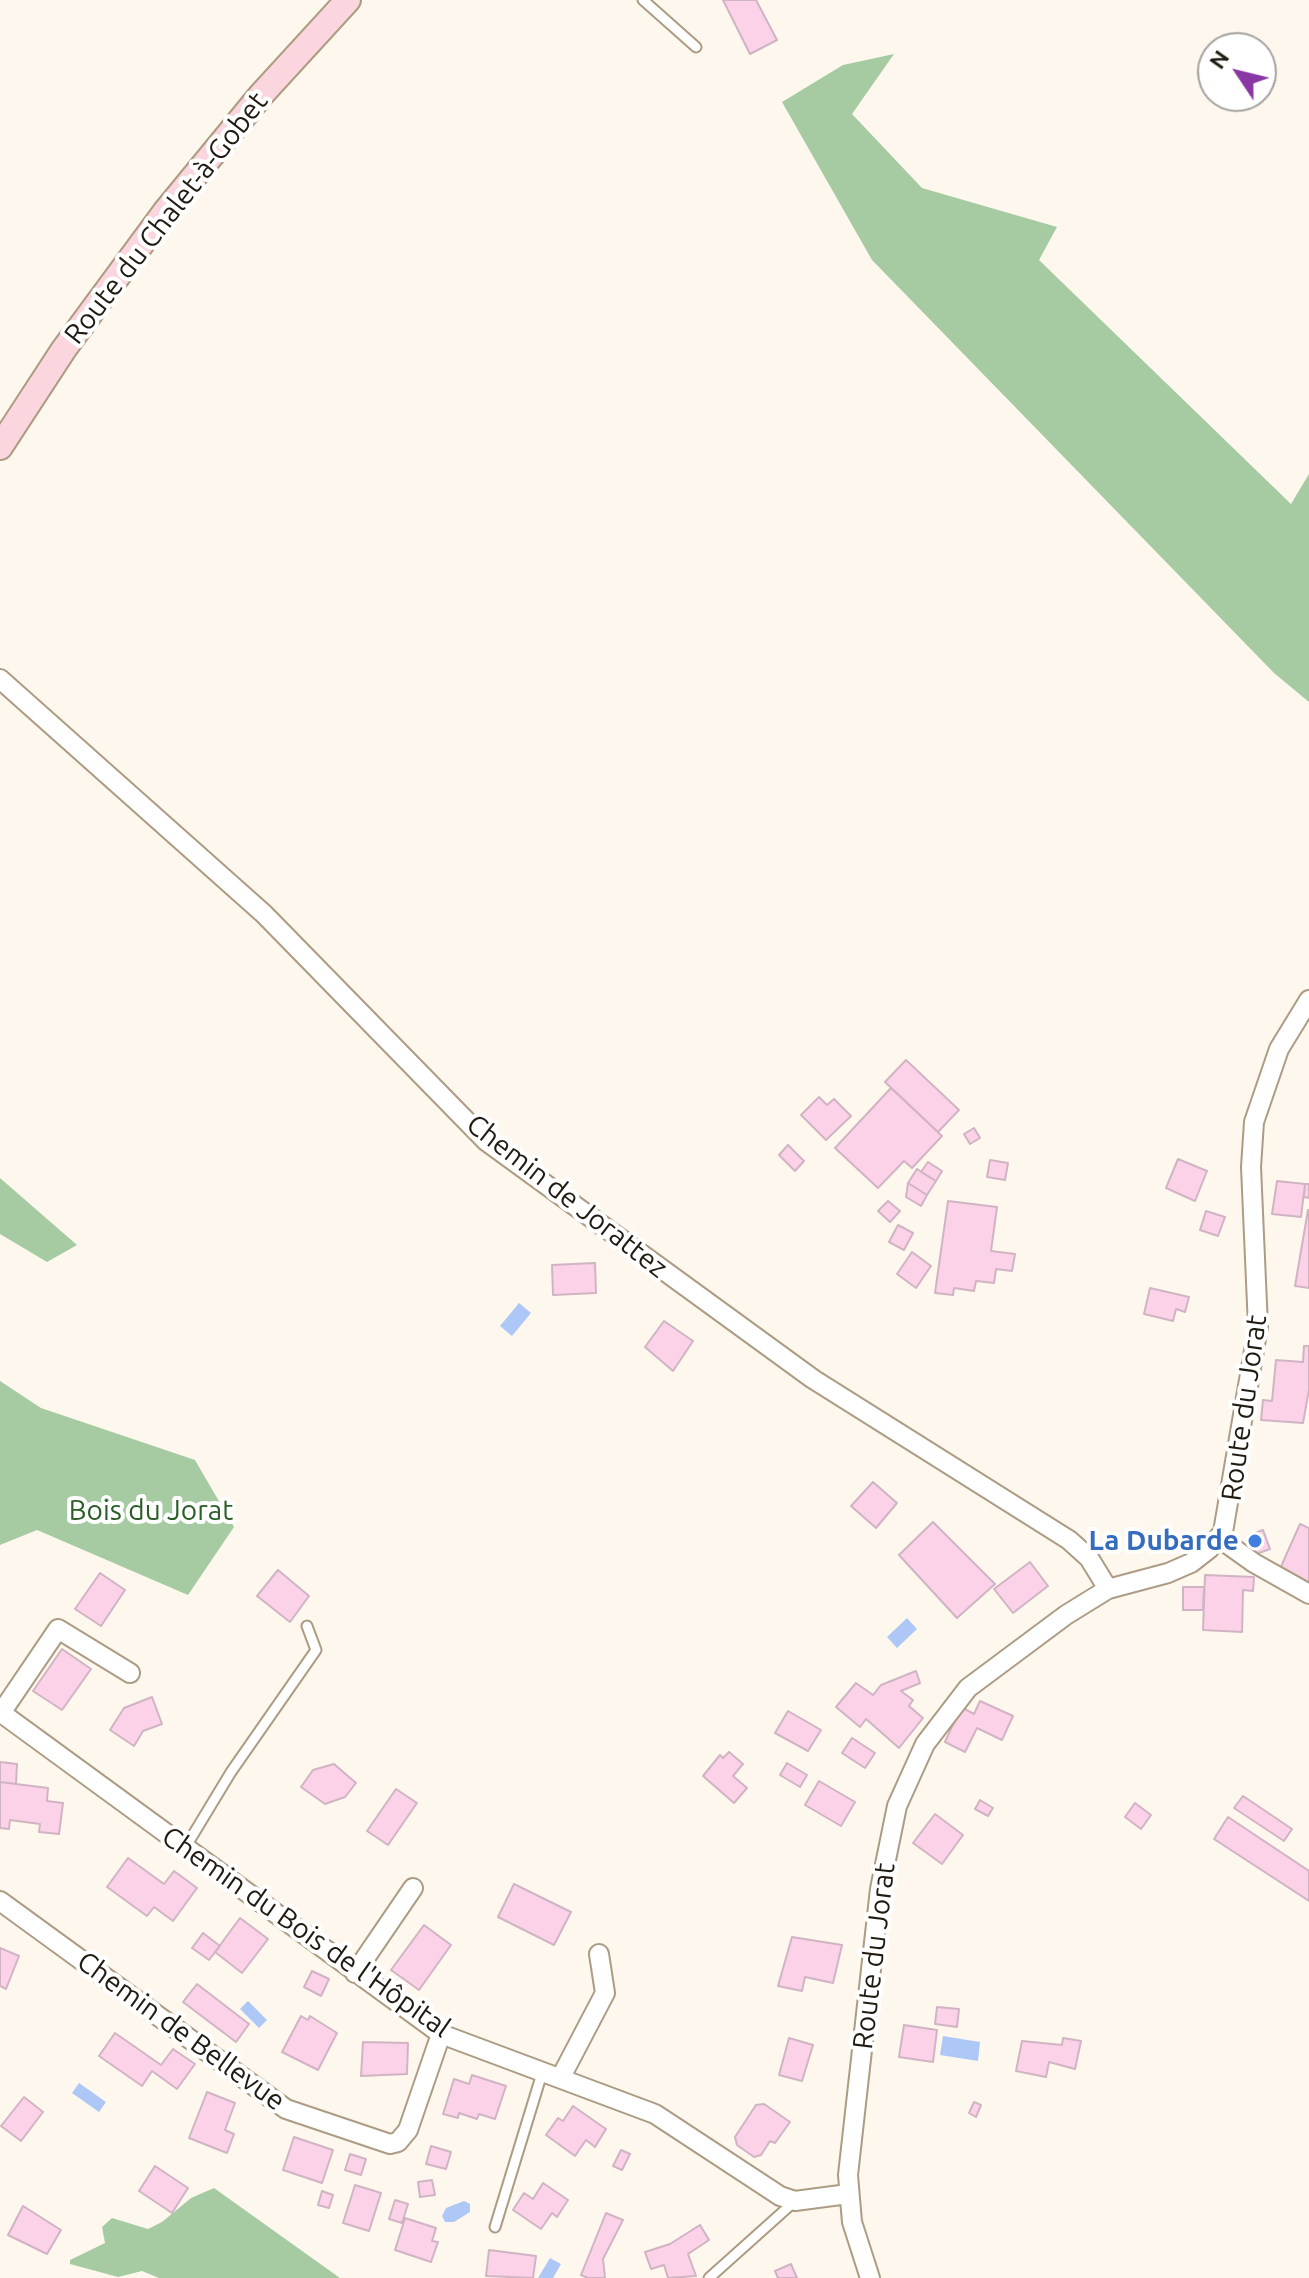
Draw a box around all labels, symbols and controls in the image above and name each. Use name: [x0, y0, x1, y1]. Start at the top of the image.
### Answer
north arrow: [1197, 32, 1277, 112]
text: N: [1204, 45, 1234, 73]
street label: Route du Chalet-à-Gobet: [57, 85, 275, 351]
street label: Chemin de Jorattez: [460, 1107, 674, 1285]
street label: Route du Jorat: [1214, 1313, 1274, 1503]
park label: Bois du Jorat: [69, 1494, 233, 1528]
place label: La Dubarde: [1089, 1524, 1239, 1558]
marker: La Dubarde: [1246, 1532, 1264, 1550]
street label: Chemin du Bois de l'Hôpital: [155, 1819, 457, 2045]
street label: Route du Jorat: [846, 1861, 902, 2051]
street label: Chemin de Bellevue: [71, 1944, 291, 2118]

